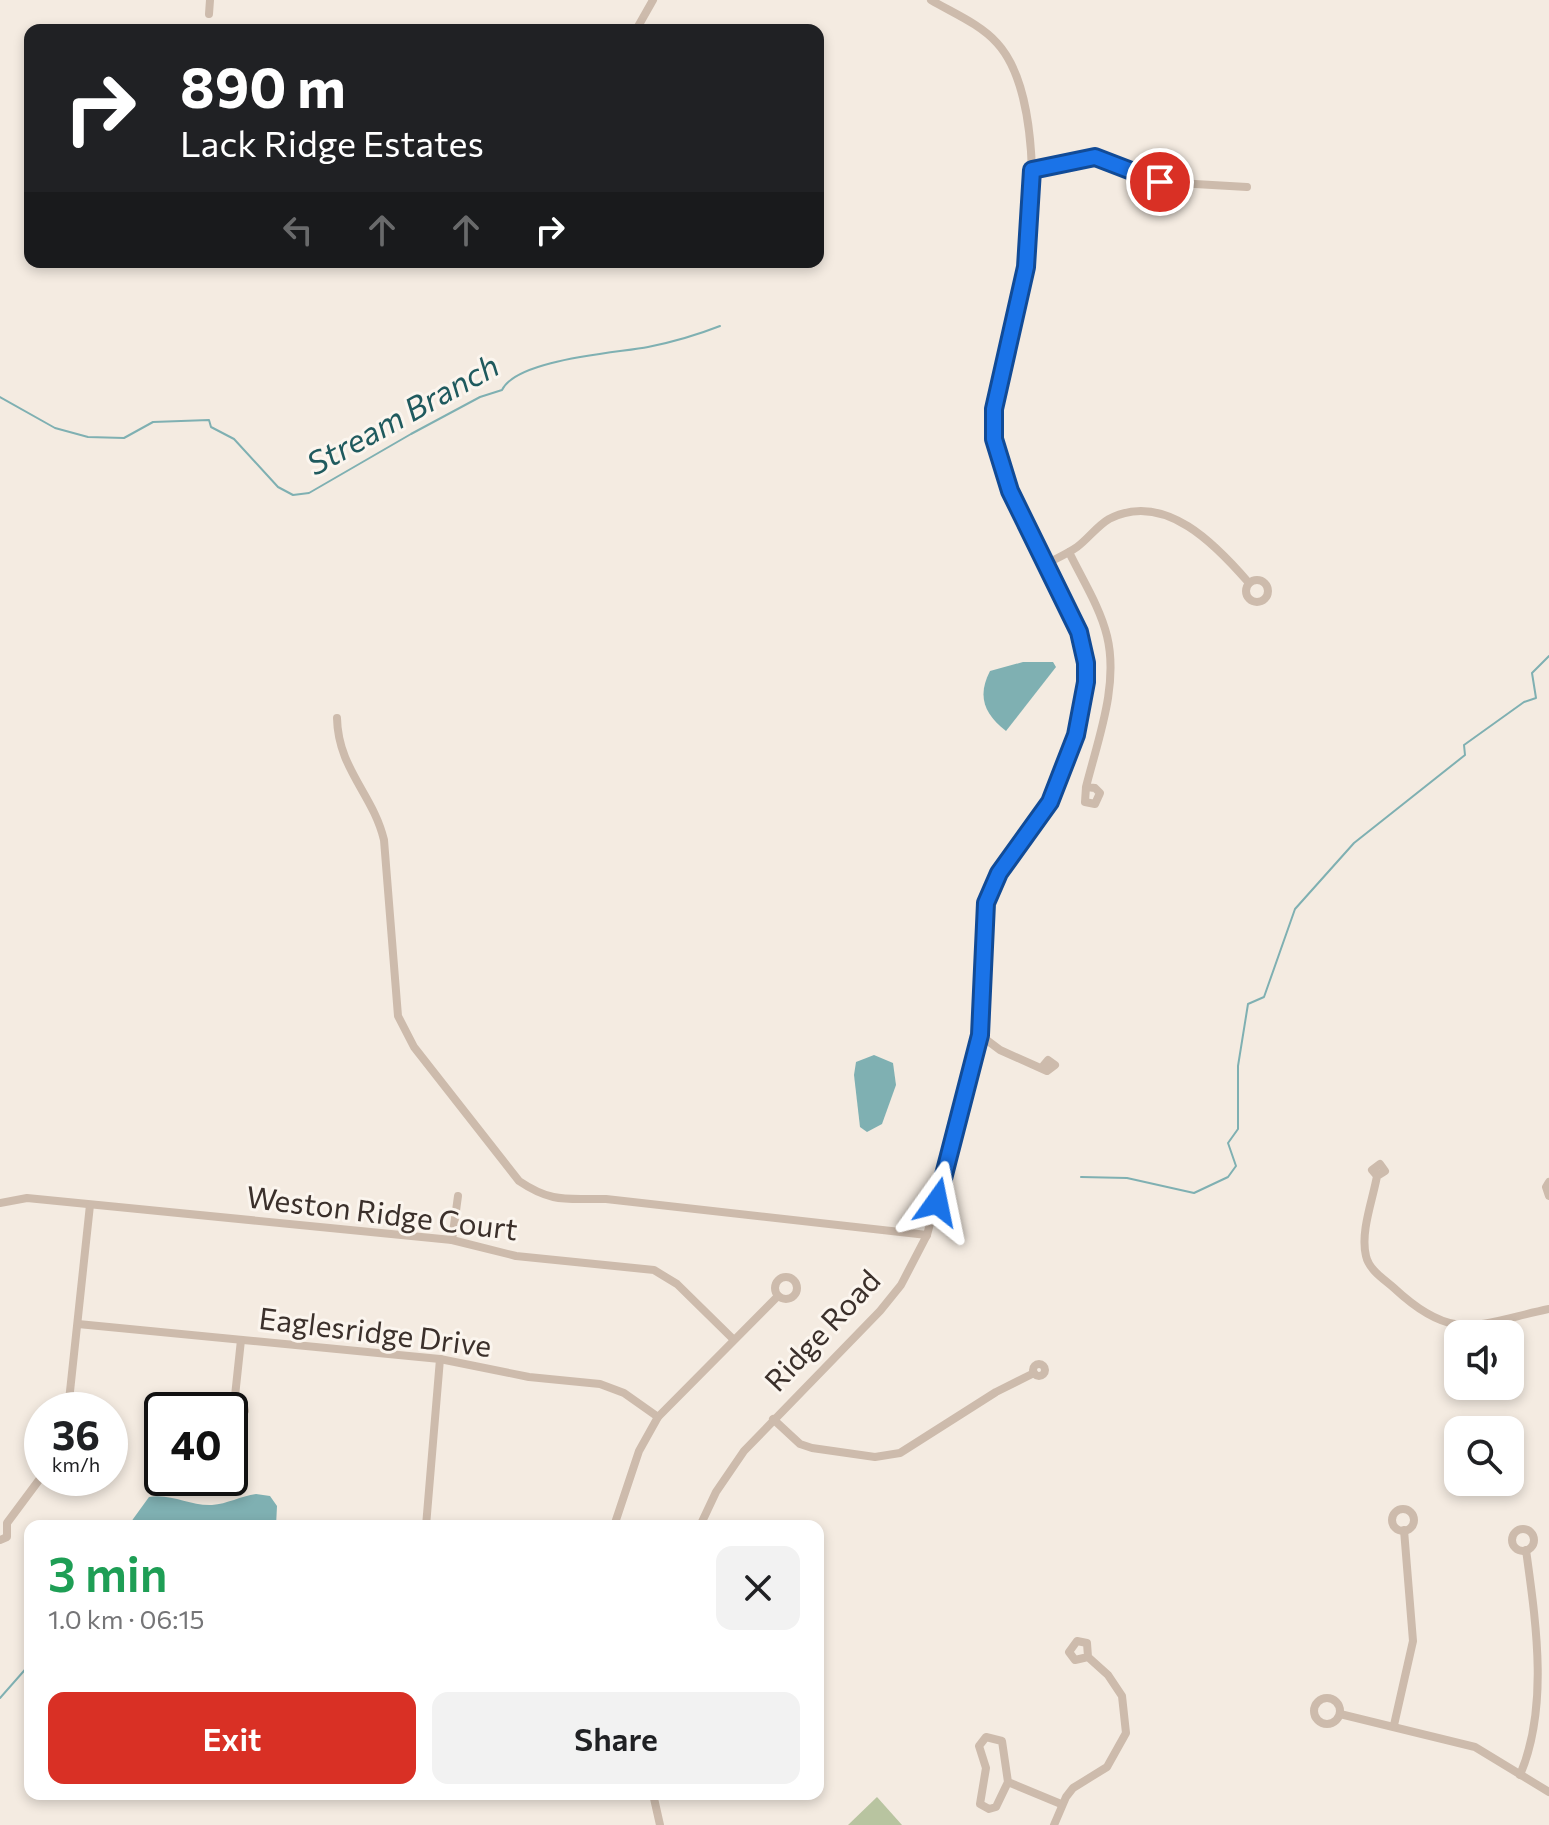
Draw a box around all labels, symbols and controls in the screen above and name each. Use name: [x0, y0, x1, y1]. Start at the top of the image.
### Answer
text: 890 m: [180, 51, 346, 120]
icon: right: [48, 56, 152, 160]
text: Lack Ridge Estates: [180, 120, 484, 164]
pin: [1126, 148, 1194, 216]
icon: arrive: [1138, 160, 1182, 204]
icon: left: [276, 208, 320, 252]
icon: ahead: [360, 208, 404, 252]
icon: ahead: [444, 208, 488, 252]
icon: right: [528, 208, 572, 252]
water label: Stream Branch: [299, 344, 505, 483]
position arrow: [895, 1160, 979, 1244]
street label: Weston Ridge Court: [245, 1177, 520, 1247]
street label: Ridge Road: [756, 1261, 887, 1398]
street label: Eaglesridge Drive: [257, 1298, 494, 1363]
map controls: [1444, 1320, 1524, 1496]
button: sound: [1444, 1320, 1524, 1400]
speed limit sign: 40: [144, 1392, 248, 1496]
text: 36: [52, 1409, 100, 1458]
button: search: [1444, 1416, 1524, 1496]
text: km/h: [52, 1452, 100, 1476]
text: 3 min: [48, 1543, 168, 1602]
button: close: [716, 1546, 800, 1630]
text: 1.0 km · 06:15: [48, 1603, 205, 1634]
button: Exit: [48, 1692, 416, 1784]
button: Share: [432, 1692, 800, 1784]

